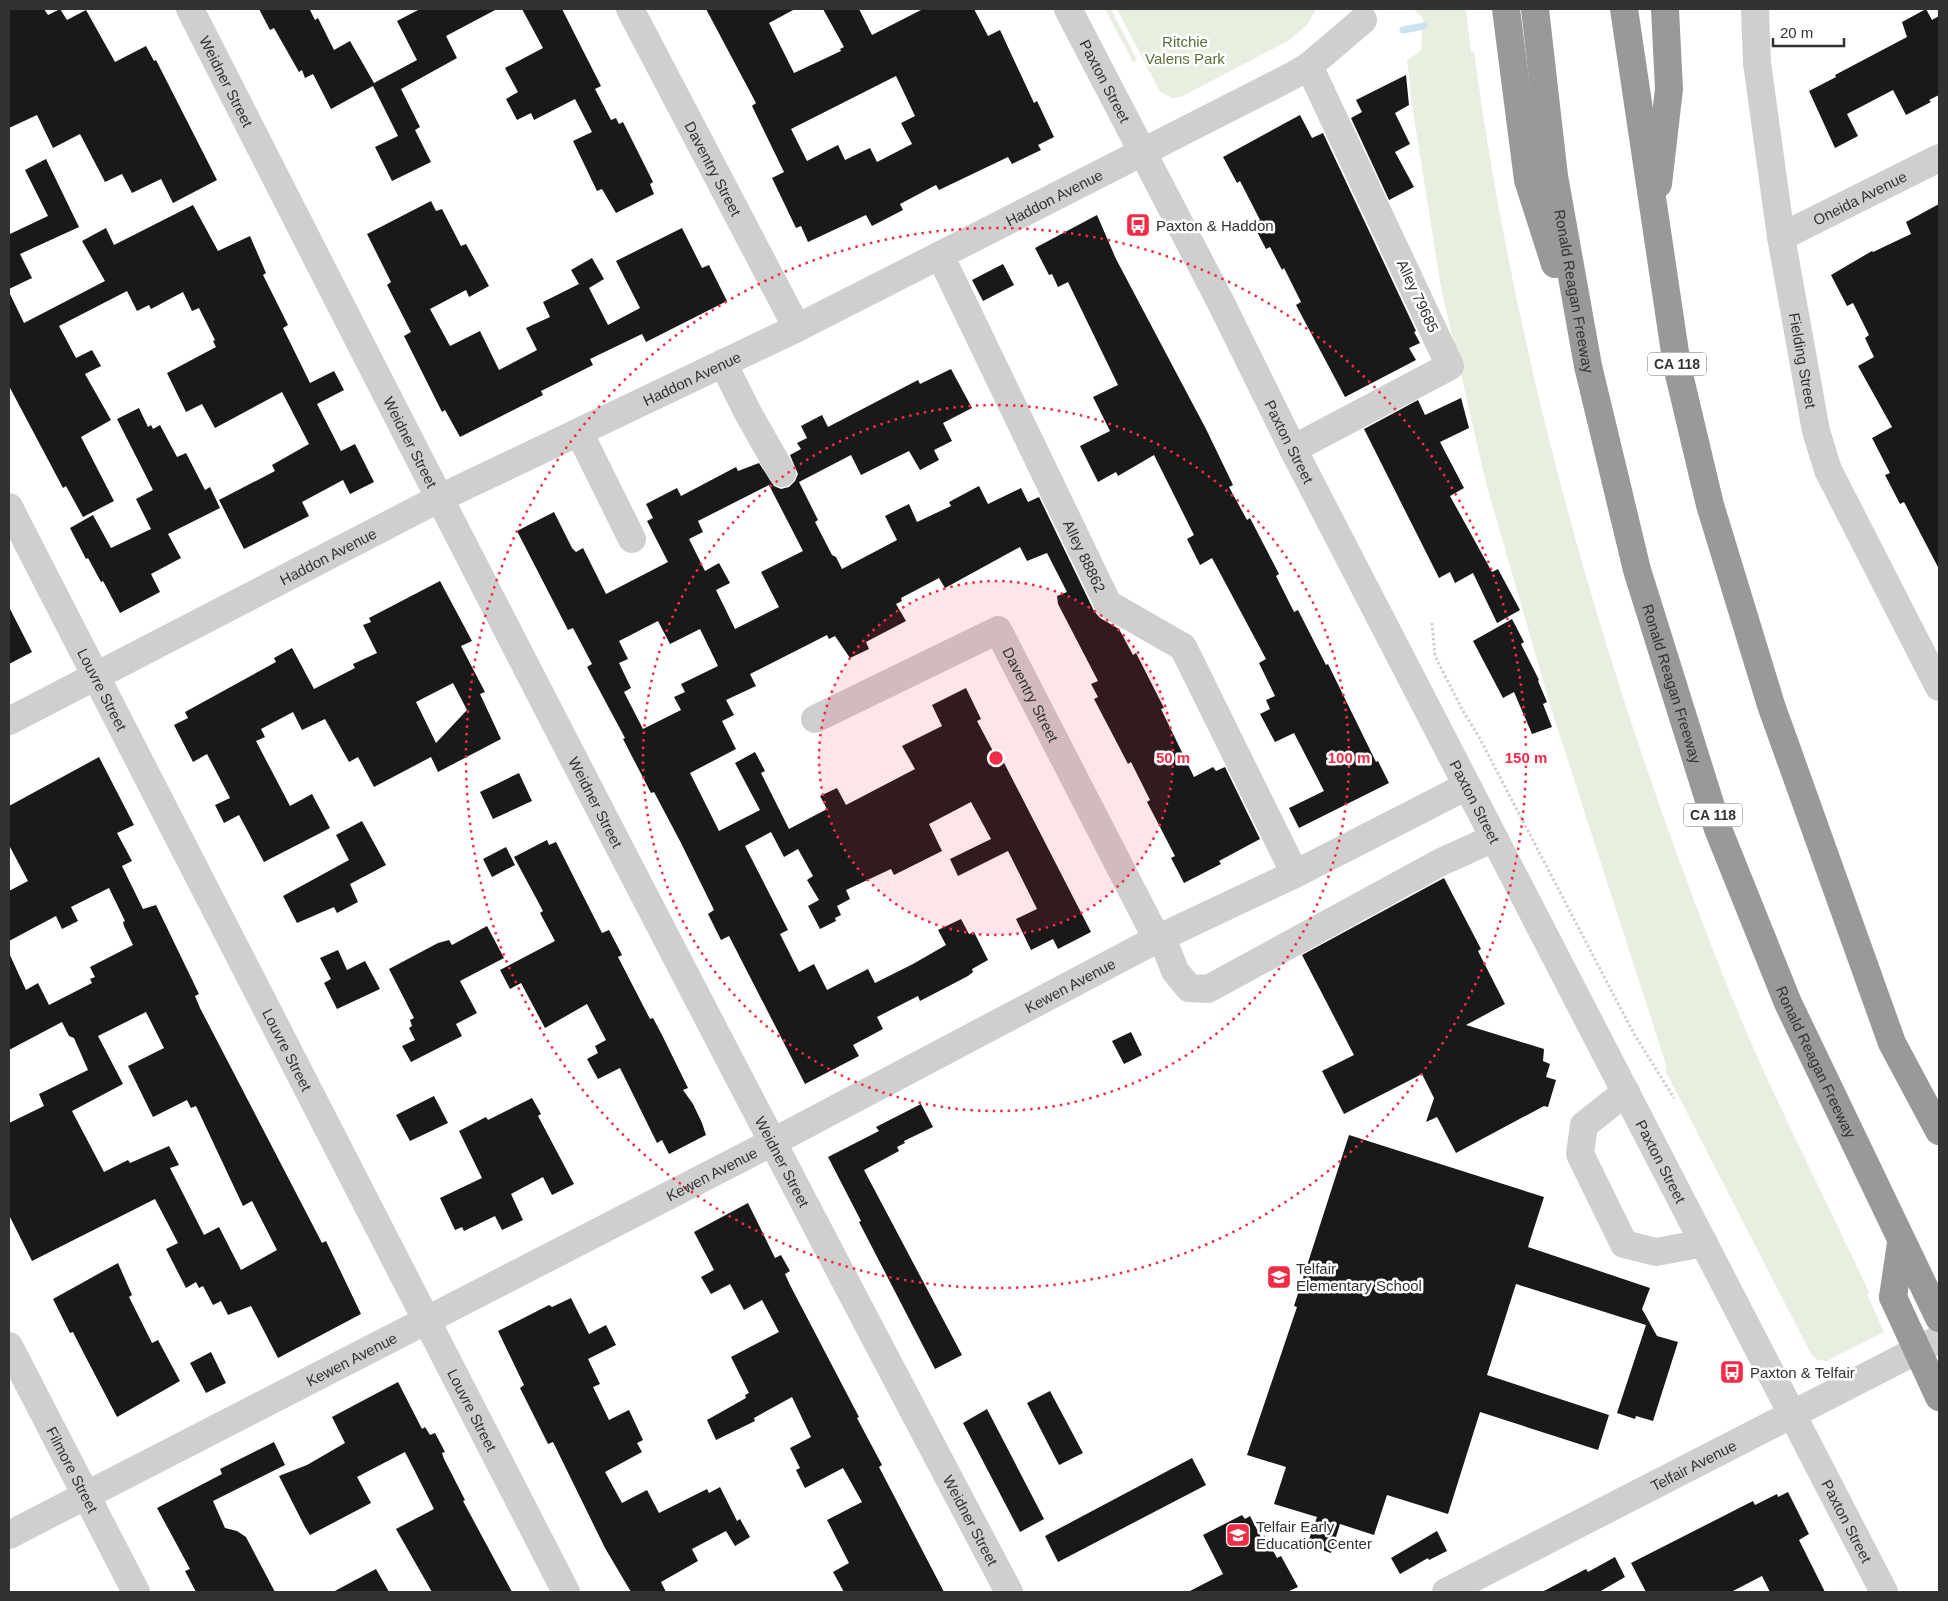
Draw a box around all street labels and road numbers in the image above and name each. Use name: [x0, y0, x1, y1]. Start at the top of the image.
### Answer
street label: Weidner Street: [196, 33, 257, 130]
street label: Paxton Street: [1077, 37, 1134, 126]
street label: Daventry Street: [682, 118, 746, 219]
street label: Haddon Avenue: [1003, 165, 1105, 229]
street label: Oneida Avenue: [1810, 167, 1909, 228]
street label: Ronald Reagan Freeway: [1552, 208, 1598, 375]
street label: Alley 79685: [1394, 257, 1442, 335]
street label: Fielding Street: [1786, 311, 1820, 410]
street label: Haddon Avenue: [640, 348, 743, 409]
road number: CA 118: [1648, 352, 1706, 376]
street label: Weidner Street: [380, 394, 441, 491]
street label: Paxton Street: [1262, 397, 1318, 487]
street label: Alley 88862: [1060, 517, 1110, 595]
street label: Haddon Avenue: [277, 524, 379, 588]
street label: Ronald Reagan Freeway: [1640, 602, 1706, 766]
street label: Daventry Street: [1000, 644, 1063, 745]
street label: Louvre Street: [74, 645, 131, 734]
street label: Weidner Street: [566, 754, 627, 851]
street label: Paxton Street: [1447, 757, 1504, 846]
road number: CA 118: [1684, 804, 1742, 826]
street label: Kewen Avenue: [1022, 954, 1118, 1016]
street label: Ronald Reagan Freeway: [1773, 983, 1860, 1141]
street label: Louvre Street: [259, 1006, 316, 1094]
street label: Weidner Street: [752, 1113, 814, 1210]
street label: Paxton Street: [1633, 1117, 1690, 1206]
street label: Kewen Avenue: [663, 1143, 760, 1204]
street label: Kewen Avenue: [303, 1328, 400, 1389]
street label: Louvre Street: [444, 1366, 501, 1455]
street label: Filmore Street: [44, 1424, 102, 1516]
street label: Telfair Avenue: [1648, 1436, 1739, 1494]
street label: Weidner Street: [940, 1472, 1002, 1569]
street label: Paxton Street: [1819, 1477, 1876, 1566]

